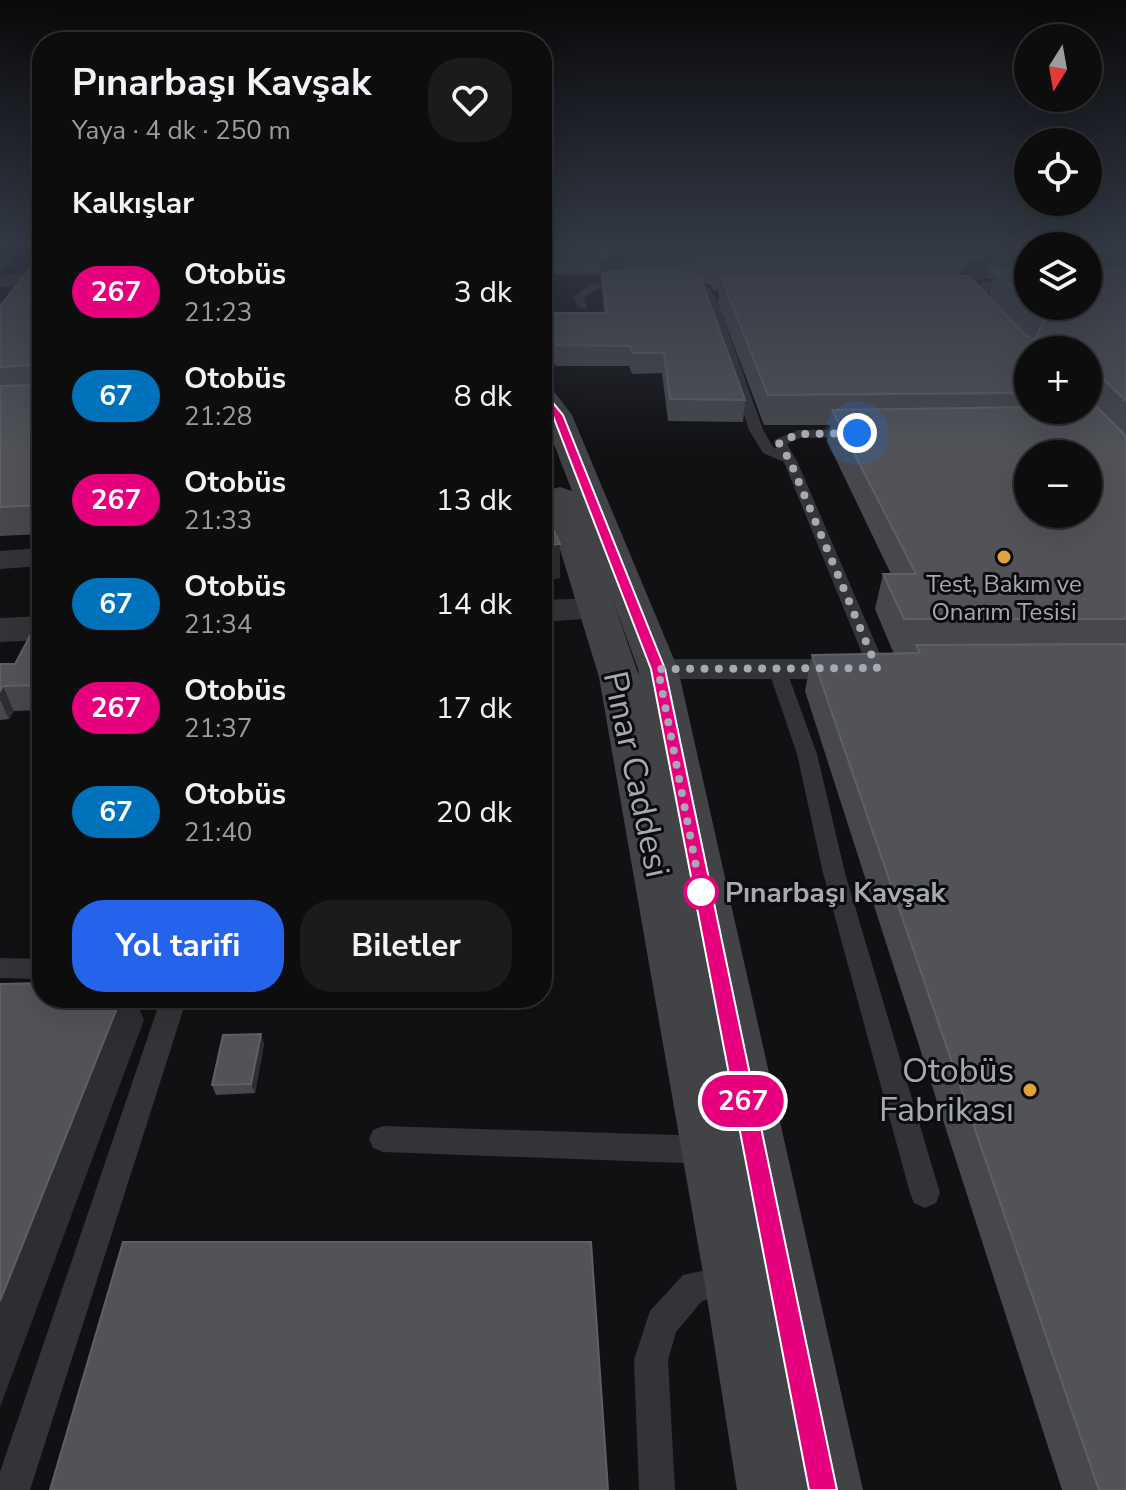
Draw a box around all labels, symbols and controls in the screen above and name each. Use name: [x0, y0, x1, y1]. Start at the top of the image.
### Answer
north arrow: [1014, 24, 1102, 112]
map controls: [1014, 24, 1102, 528]
text: Pınarbaşı Kavşak: [72, 57, 371, 108]
button: heart: [428, 58, 512, 142]
text: Yaya · 4 dk · 250 m: [72, 113, 291, 148]
button: locate: [1014, 128, 1102, 216]
text: Kalkışlar: [72, 183, 194, 224]
button: layers: [1014, 232, 1102, 320]
text: Otobüs: [184, 254, 286, 295]
text: 3 dk: [454, 272, 512, 313]
text: 267: [91, 273, 141, 311]
text: 21:23: [184, 295, 252, 330]
button: +: [1014, 336, 1102, 424]
text: Otobüs: [184, 358, 286, 399]
text: 8 dk: [454, 376, 512, 417]
text: 67: [99, 377, 133, 415]
text: 21:28: [184, 399, 252, 434]
your location: [837, 413, 877, 453]
button: −: [1014, 440, 1102, 528]
text: Otobüs: [184, 462, 286, 503]
text: 13 dk: [436, 480, 512, 521]
text: 267: [91, 481, 141, 519]
text: 21:33: [184, 503, 252, 538]
marker: Test, Bakım ve Onarım Tesisi: [995, 548, 1013, 566]
text: Otobüs: [184, 566, 286, 607]
place label: Test, Bakım ve Onarım Tesisi: [926, 568, 1082, 628]
text: 14 dk: [436, 584, 512, 625]
text: 67: [99, 585, 133, 623]
text: 21:34: [184, 607, 252, 642]
street label: Pınar Caddesi: [592, 667, 680, 882]
text: Otobüs: [184, 670, 286, 711]
text: 17 dk: [436, 688, 512, 729]
text: 267: [91, 689, 141, 727]
text: 21:37: [184, 711, 252, 746]
text: Otobüs: [184, 774, 286, 815]
text: 20 dk: [436, 792, 512, 833]
text: 67: [99, 793, 133, 831]
text: 21:40: [184, 815, 252, 850]
place label: Pınarbaşı Kavşak: [725, 874, 946, 912]
marker: Pınarbaşı Kavşak: [684, 875, 718, 909]
button: Yol tarifi: [72, 900, 284, 992]
button: Biletler: [300, 900, 512, 992]
place label: Otobüs Fabrikası: [879, 1048, 1014, 1133]
line badge: 267: [697, 1075, 789, 1127]
marker: Otobüs Fabrikası: [1021, 1081, 1039, 1099]
text: 267: [718, 1082, 768, 1120]

